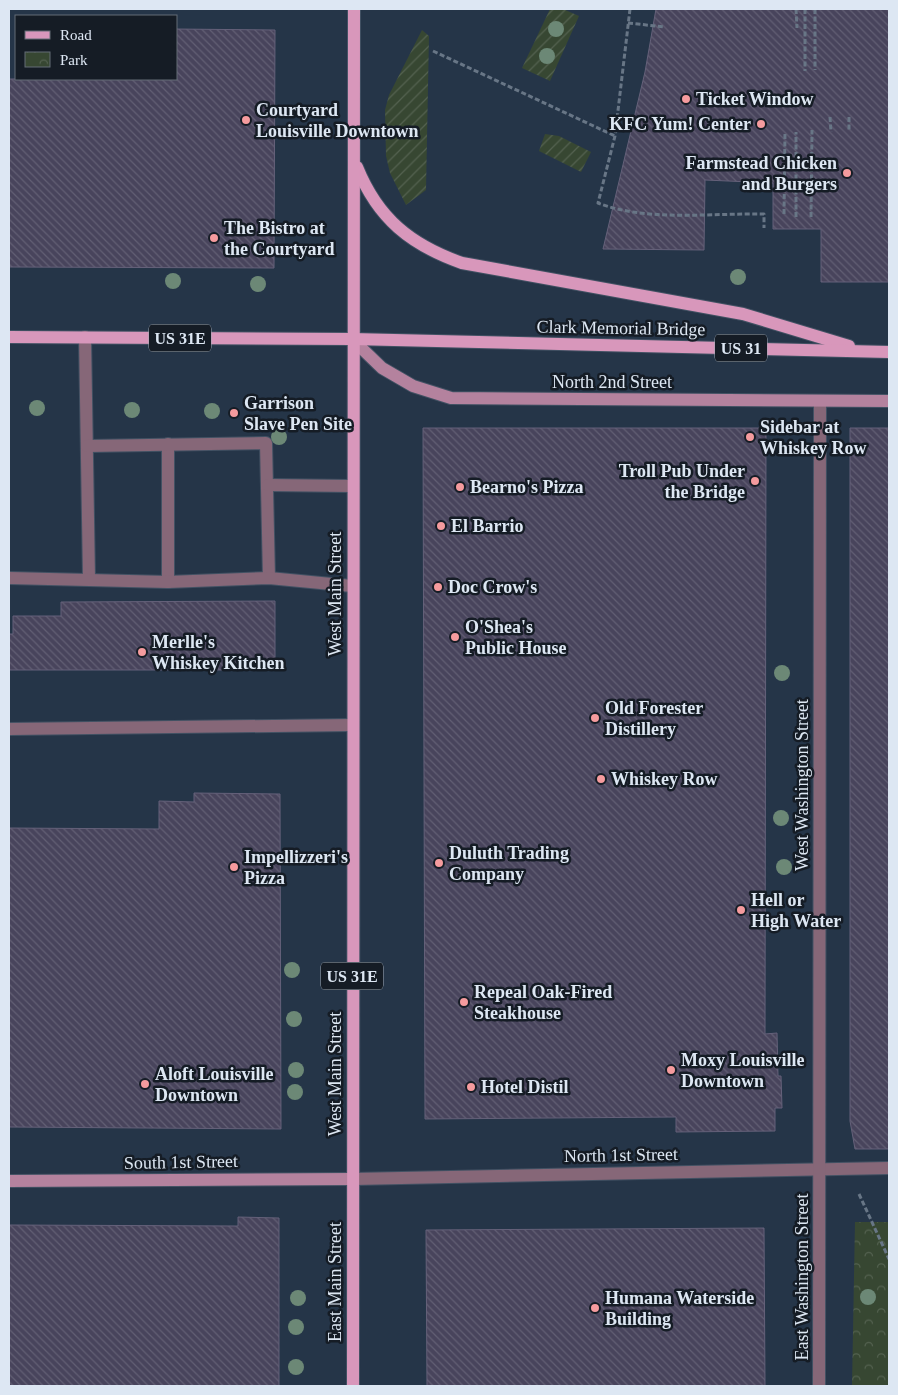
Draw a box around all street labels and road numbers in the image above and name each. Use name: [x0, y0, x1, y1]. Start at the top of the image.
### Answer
street label: Clark Memorial Bridge: [536, 317, 706, 339]
road number: US 31E: [149, 324, 211, 352]
road number: US 31: [715, 334, 767, 362]
street label: North 2nd Street: [552, 372, 672, 392]
street label: West Main Street: [325, 532, 345, 656]
street label: West Washington Street: [792, 699, 812, 871]
road number: US 31E: [321, 962, 383, 989]
street label: West Main Street: [325, 1012, 345, 1136]
street label: North 1st Street: [564, 1144, 678, 1166]
street label: South 1st Street: [124, 1151, 238, 1173]
street label: East Washington Street: [792, 1193, 812, 1361]
street label: East Main Street: [325, 1222, 345, 1342]

